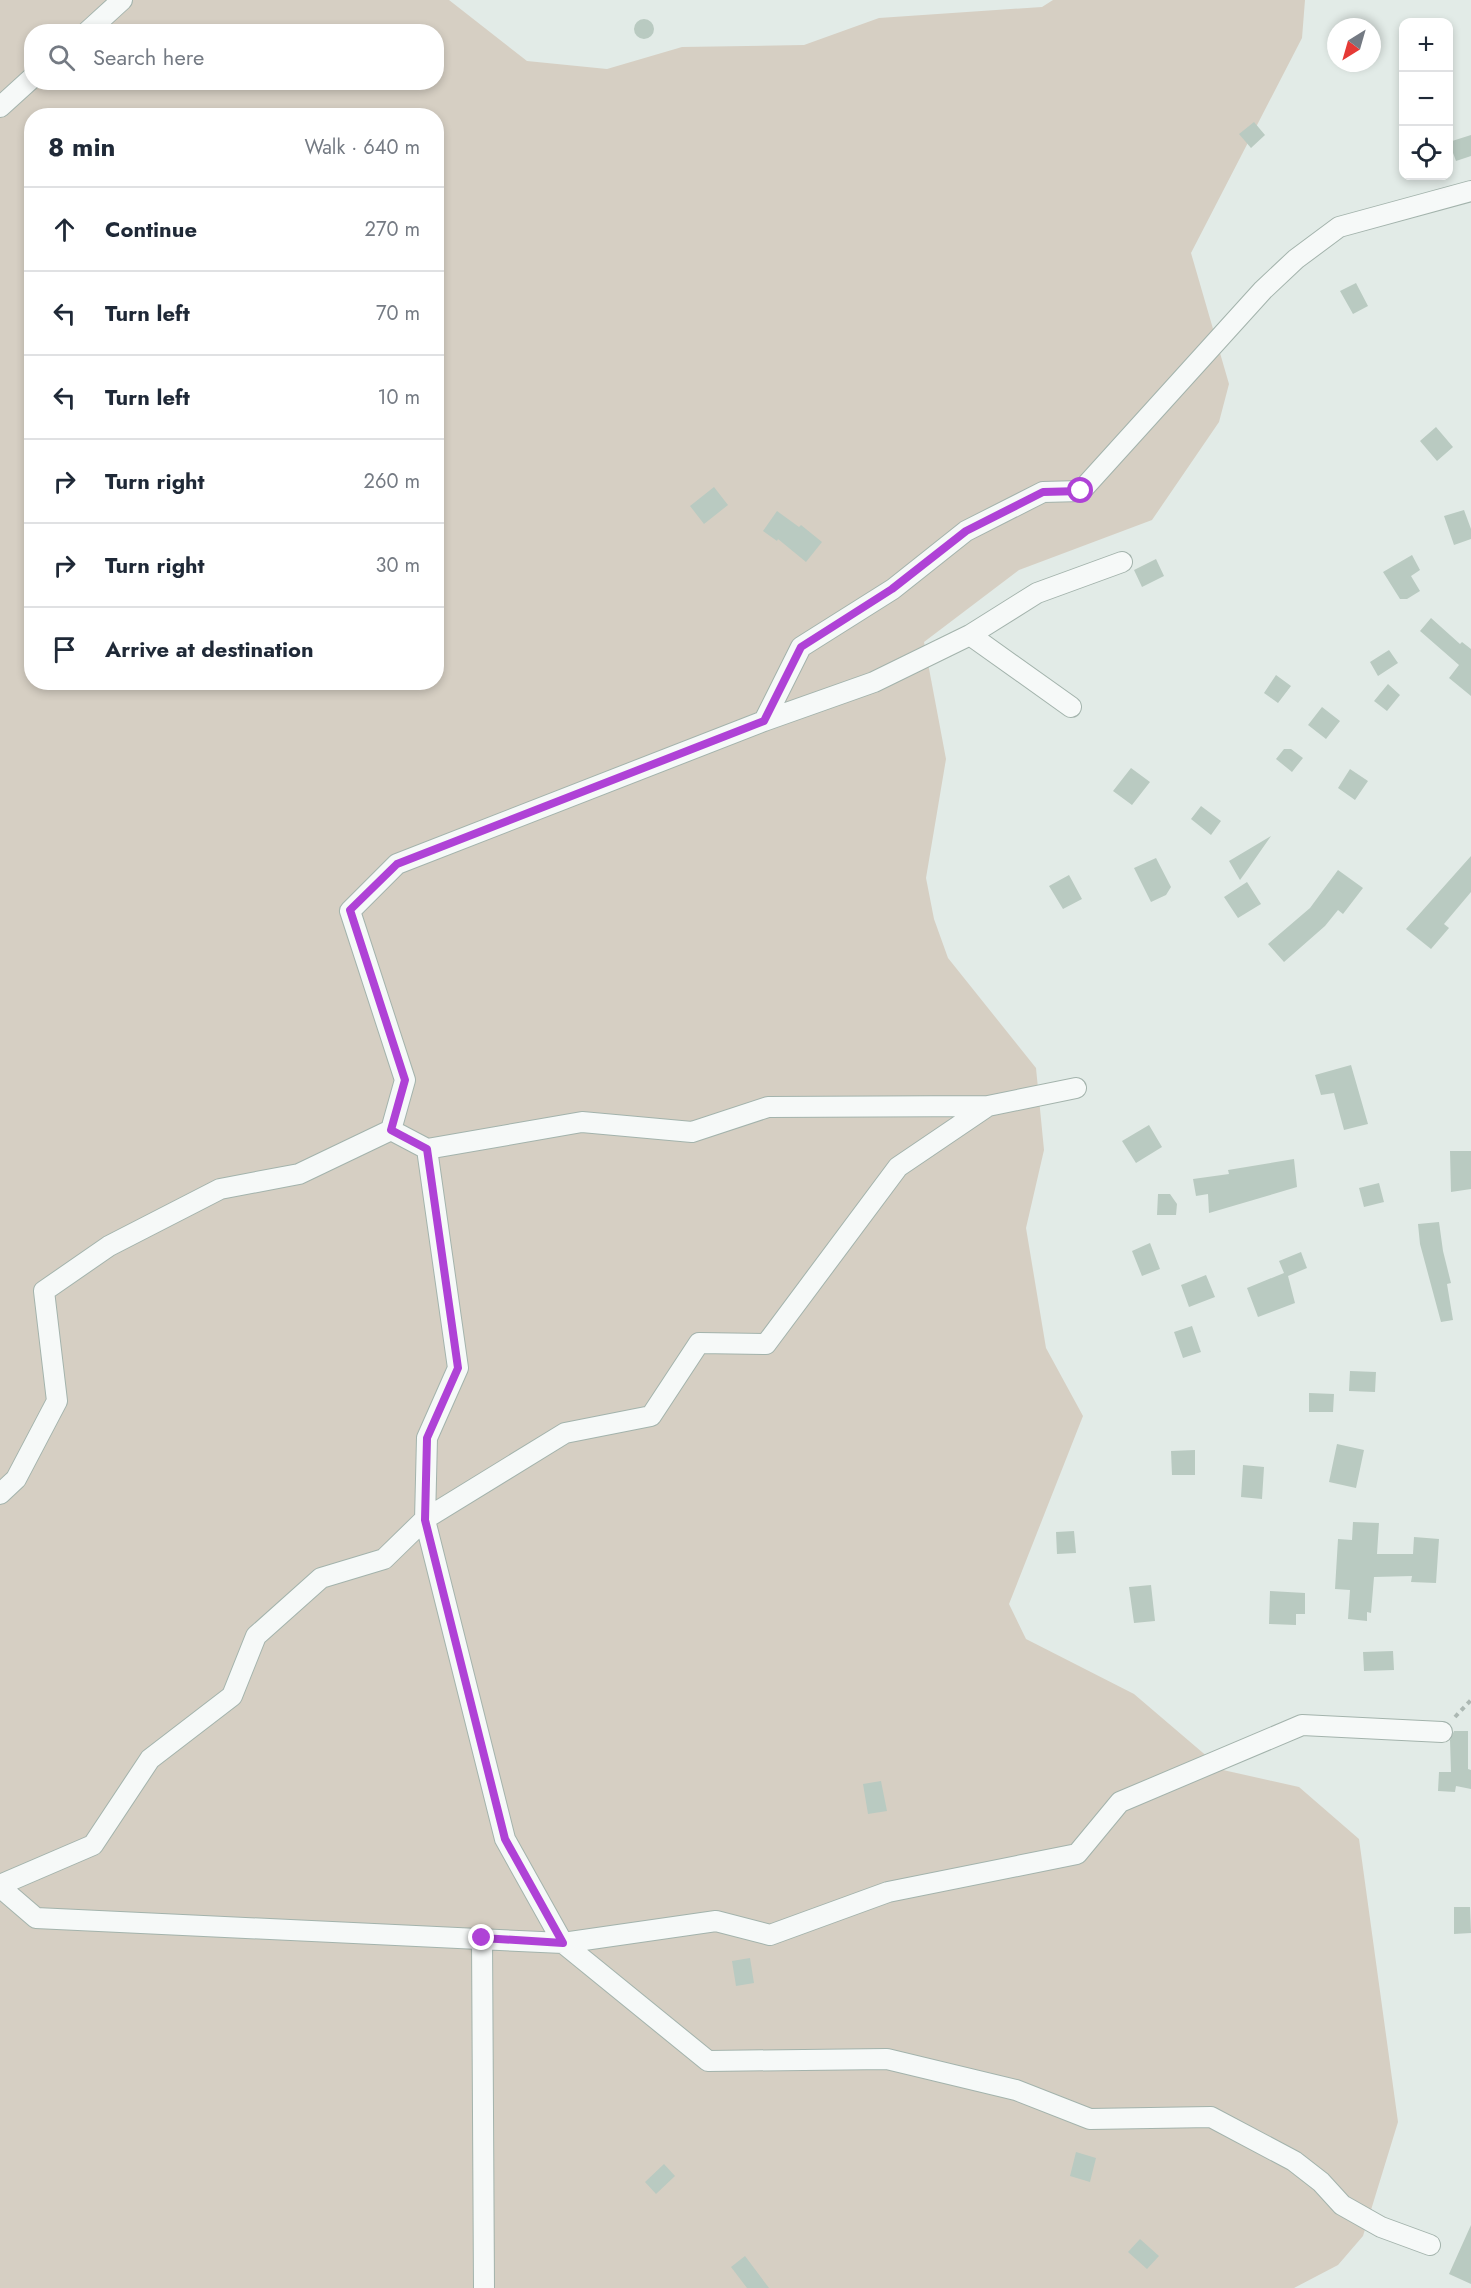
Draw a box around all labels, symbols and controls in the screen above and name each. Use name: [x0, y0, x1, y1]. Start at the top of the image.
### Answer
north arrow: [1327, 18, 1381, 72]
map controls: [1399, 18, 1453, 180]
button: +: [1399, 18, 1453, 72]
search box: [24, 24, 444, 90]
icon: search: [45, 41, 78, 74]
text: Search here: [93, 41, 204, 73]
button: −: [1399, 72, 1453, 126]
button: locate: [1399, 126, 1453, 180]
text: 8 min: [48, 128, 116, 166]
text: Walk · 640 m: [304, 133, 420, 162]
icon: ahead: [48, 213, 81, 246]
text: Continue: [105, 213, 197, 245]
text: 270 m: [365, 215, 420, 244]
icon: left: [48, 297, 81, 330]
text: Turn left: [105, 297, 190, 329]
text: 70 m: [376, 299, 420, 328]
icon: left: [48, 381, 81, 414]
text: Turn left: [105, 381, 190, 413]
text: 10 m: [377, 383, 420, 412]
icon: right: [48, 465, 81, 498]
text: Turn right: [105, 465, 205, 497]
text: 260 m: [364, 467, 420, 496]
route start: [1067, 477, 1093, 503]
icon: right: [48, 549, 81, 582]
text: Turn right: [105, 549, 205, 581]
text: 30 m: [375, 551, 420, 580]
icon: arrive: [48, 633, 81, 666]
text: Arrive at destination: [105, 633, 314, 665]
route end: [468, 1924, 494, 1950]

